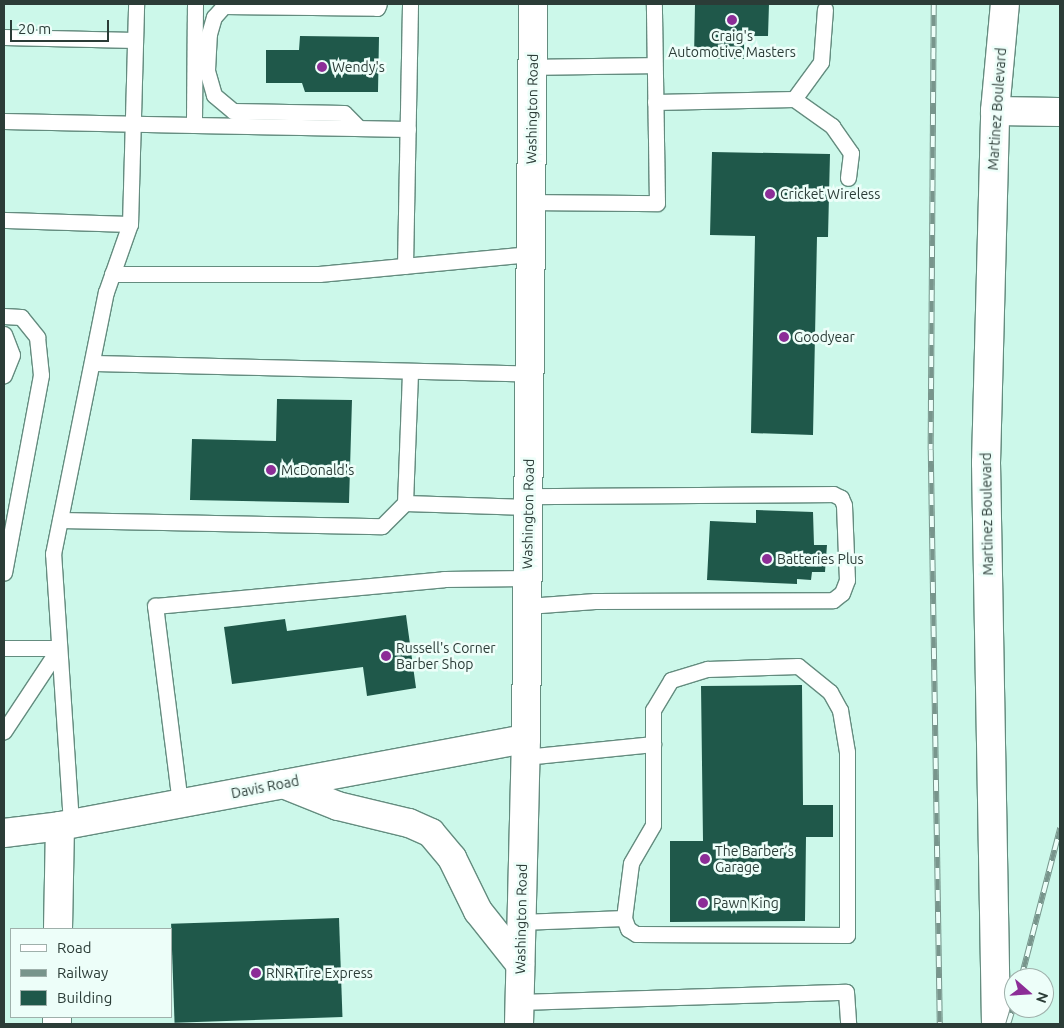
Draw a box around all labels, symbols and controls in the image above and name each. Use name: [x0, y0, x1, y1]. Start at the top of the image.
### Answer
scale bar: [12, 10, 111, 42]
marker: Craig's Automotive Masters: [726, 14, 738, 26]
text: 20 m: [18, 20, 51, 37]
place label: Craig's Automotive Masters: [668, 28, 796, 60]
street label: Martinez Boulevard: [984, 47, 1010, 171]
street label: Washington Road: [523, 54, 541, 164]
place label: Wendy's: [332, 59, 385, 75]
marker: Wendy's: [316, 61, 328, 73]
place label: Cricket Wireless: [780, 186, 880, 202]
marker: Cricket Wireless: [764, 188, 776, 200]
place label: Goodyear: [794, 329, 855, 345]
marker: Goodyear: [778, 331, 790, 343]
street label: Martinez Boulevard: [978, 452, 996, 576]
street label: Washington Road: [519, 459, 537, 569]
place label: McDonald's: [281, 462, 354, 478]
marker: McDonald's: [265, 464, 277, 476]
place label: Batteries Plus: [777, 551, 864, 567]
marker: Batteries Plus: [761, 553, 773, 565]
place label: Russell's Corner Barber Shop: [396, 640, 496, 672]
marker: Russell's Corner Barber Shop: [380, 650, 392, 662]
street label: Davis Road: [230, 772, 300, 802]
place label: The Barber’s Garage: [715, 843, 794, 876]
marker: The Barber’s Garage: [699, 853, 711, 865]
street label: Washington Road: [512, 864, 530, 974]
place label: Pawn King: [713, 895, 779, 911]
marker: Pawn King: [697, 897, 709, 909]
legend: [10, 928, 172, 1018]
text: Road: [57, 939, 92, 956]
text: Railway: [57, 964, 108, 981]
place label: RNR Tire Express: [266, 965, 373, 981]
marker: RNR Tire Express: [250, 967, 262, 979]
north arrow: [1004, 968, 1054, 1018]
text: Building: [57, 989, 112, 1006]
text: N: [1033, 990, 1052, 1005]

